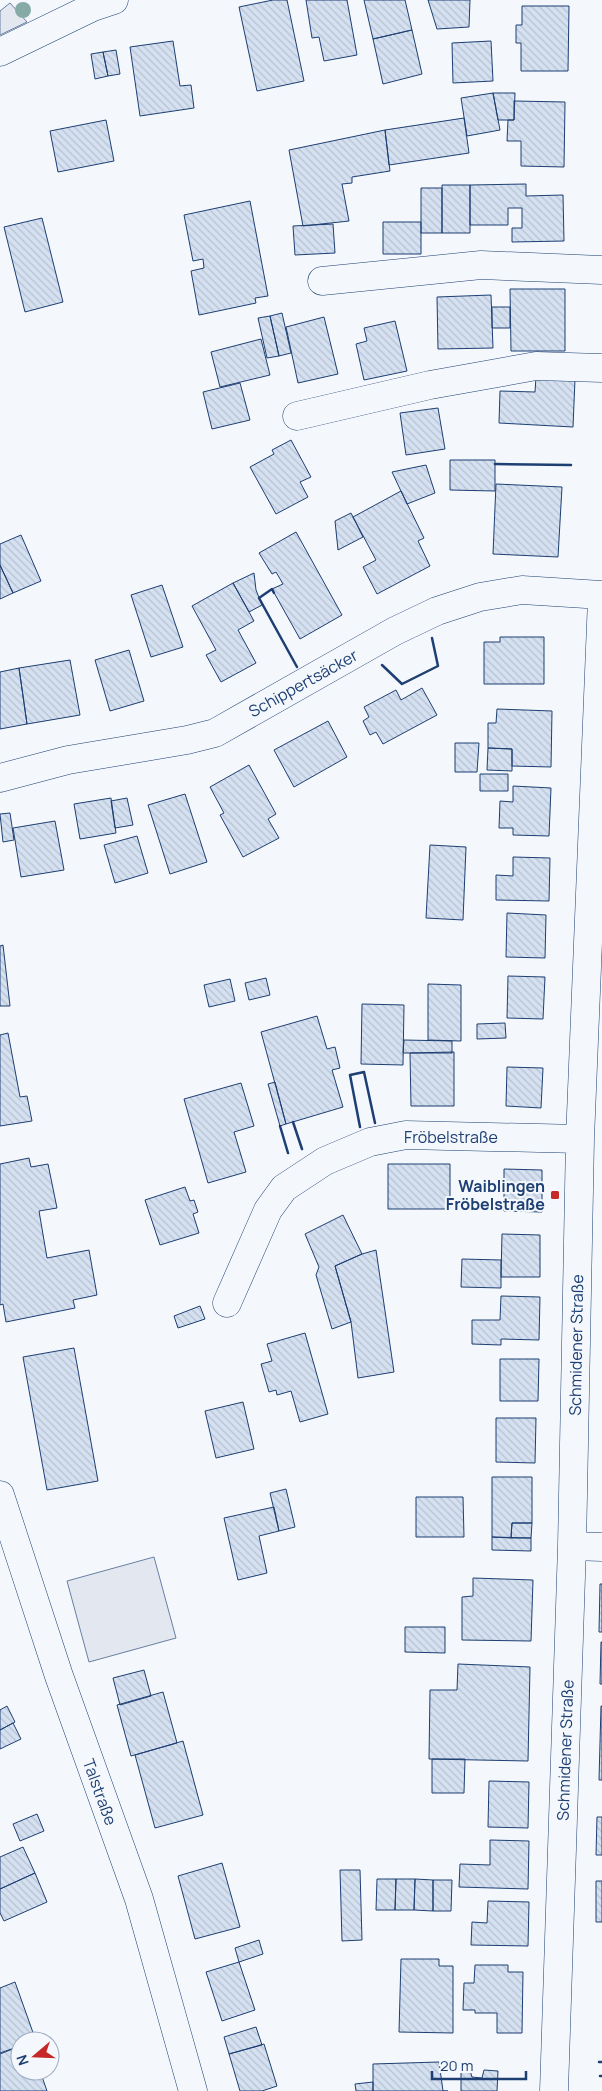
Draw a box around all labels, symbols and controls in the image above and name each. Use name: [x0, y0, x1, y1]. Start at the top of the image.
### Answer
street label: Schippertsäcker: [245, 644, 362, 722]
street label: Fröbelstraße: [404, 1126, 498, 1148]
place label: Waiblingen Fröbelstraße: [446, 1175, 545, 1215]
marker: Waiblingen Fröbelstraße: [549, 1189, 561, 1201]
street label: Schmidener Straße: [564, 1274, 588, 1416]
street label: Schmidener Straße: [552, 1679, 578, 1821]
street label: Talstraße: [78, 1756, 122, 1828]
north arrow: [10, 2031, 60, 2081]
scale bar: [432, 2048, 526, 2080]
text: N: [12, 2053, 33, 2068]
text: 20 m: [440, 2055, 473, 2076]

